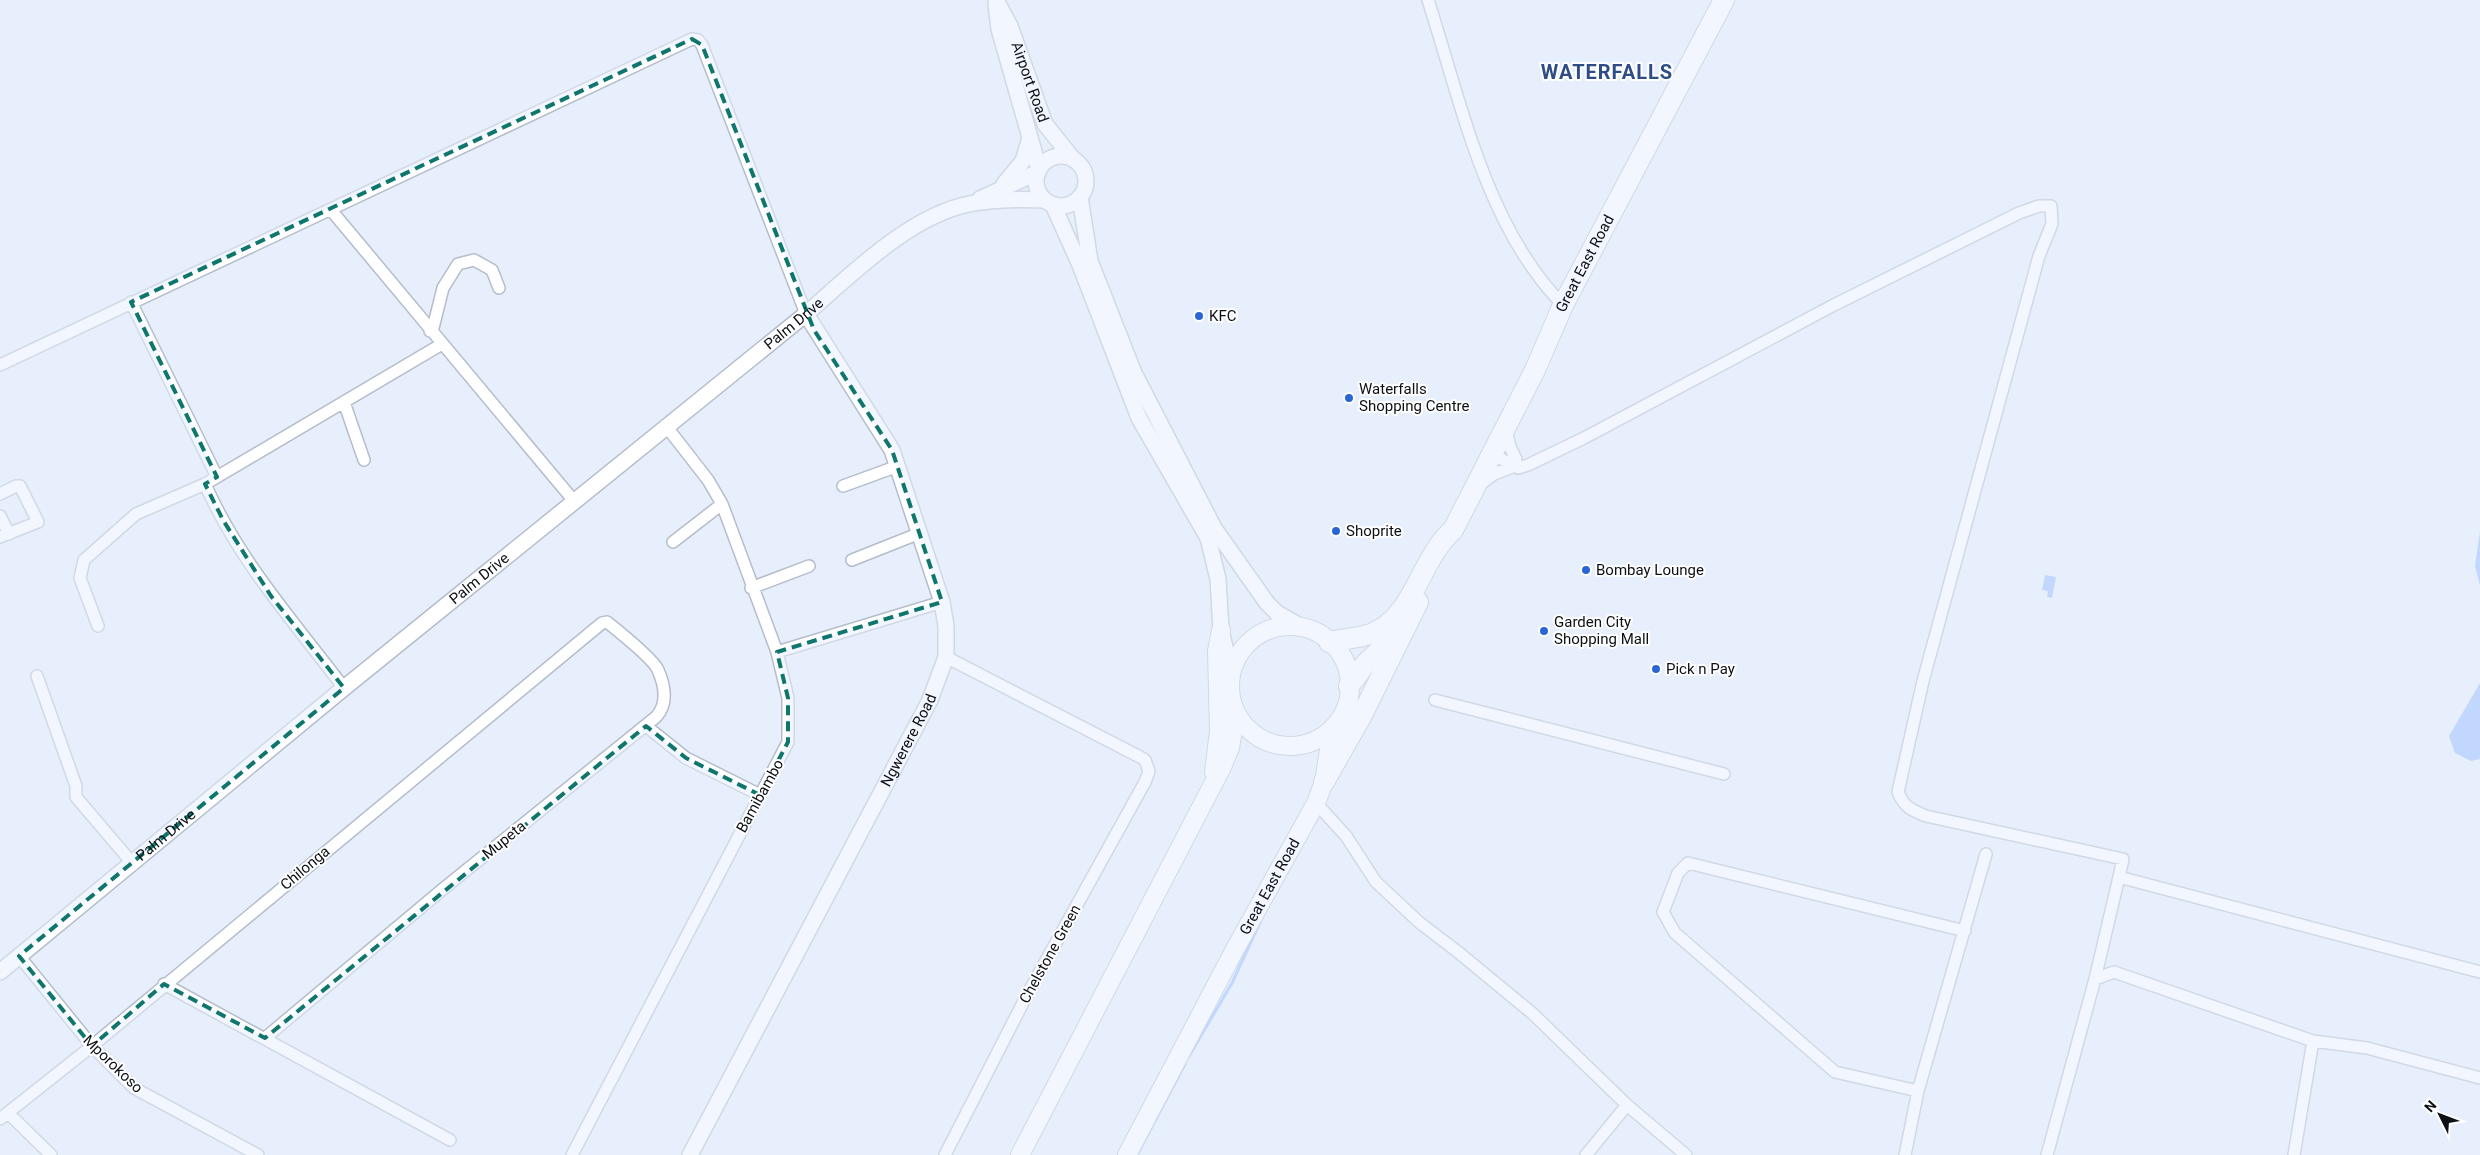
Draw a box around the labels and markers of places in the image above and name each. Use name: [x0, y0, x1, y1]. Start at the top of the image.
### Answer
place label: KFC: [1209, 307, 1237, 325]
marker: KFC: [1193, 310, 1205, 322]
place label: Waterfalls Shopping Centre: [1359, 380, 1469, 415]
marker: Waterfalls Shopping Centre: [1343, 392, 1355, 404]
place label: Shoprite: [1346, 522, 1402, 540]
marker: Shoprite: [1330, 525, 1342, 537]
place label: Bombay Lounge: [1596, 561, 1704, 579]
marker: Bombay Lounge: [1580, 564, 1592, 576]
place label: Garden City Shopping Mall: [1554, 613, 1649, 648]
marker: Garden City Shopping Mall: [1538, 625, 1550, 637]
place label: Pick n Pay: [1666, 660, 1735, 678]
marker: Pick n Pay: [1650, 663, 1662, 675]

